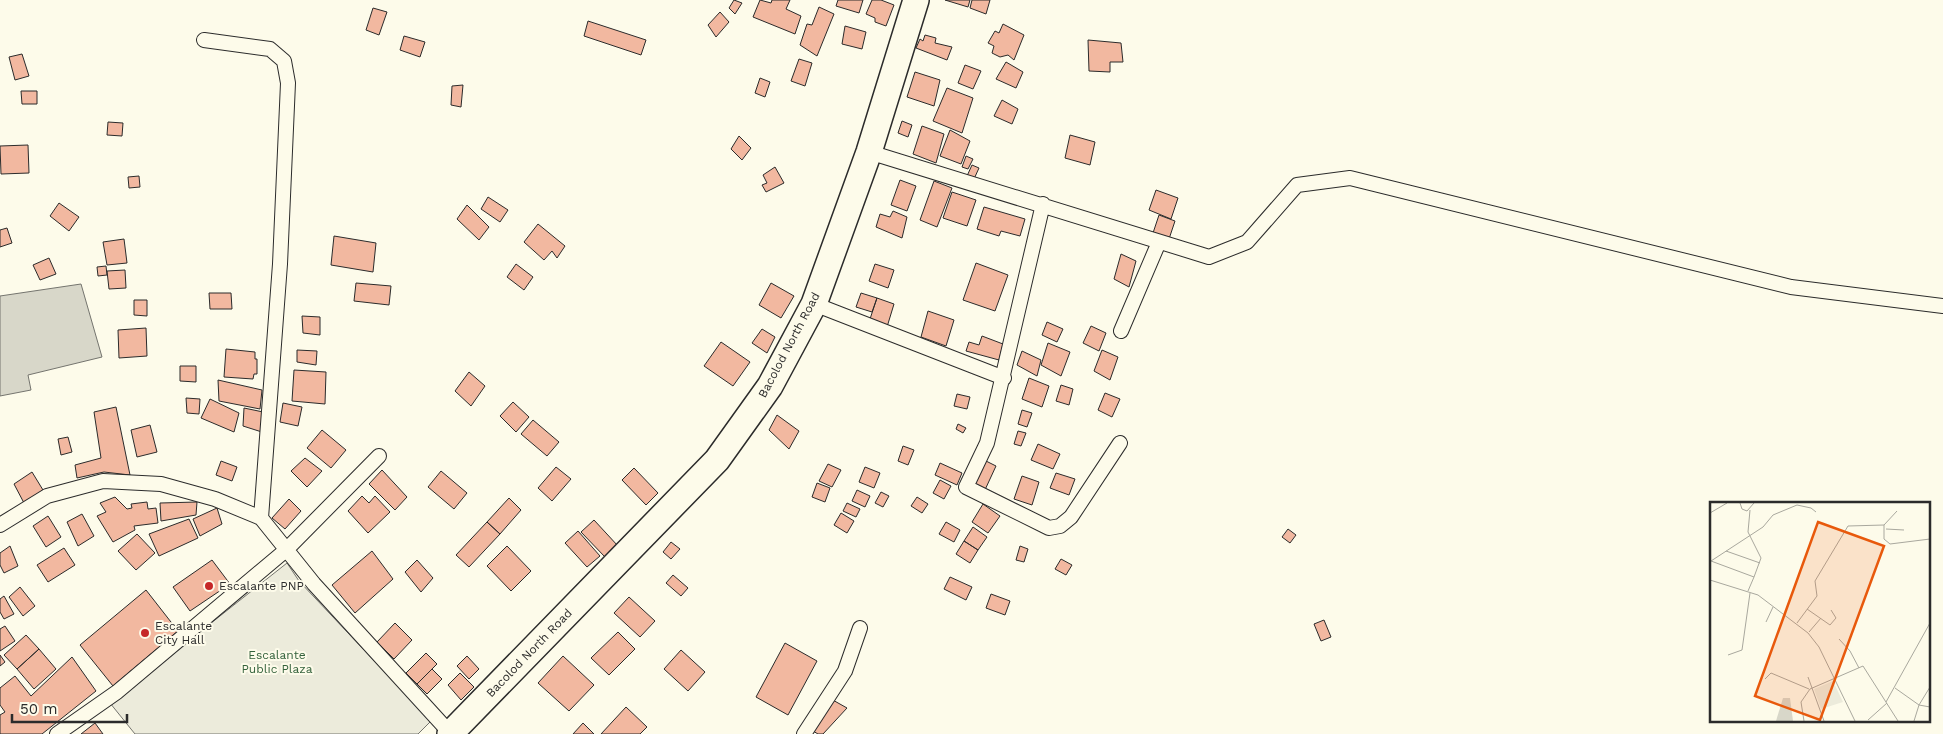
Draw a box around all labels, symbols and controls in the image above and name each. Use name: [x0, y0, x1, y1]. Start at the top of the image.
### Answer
street label: Bacolod North Road: [755, 290, 823, 400]
inset map: [1710, 502, 1930, 722]
place label: Escalante PNP: [219, 579, 304, 593]
marker: Escalante PNP: [203, 580, 215, 592]
street label: Bacolod North Road: [483, 606, 575, 700]
place label: Escalante City Hall: [155, 619, 212, 647]
marker: Escalante City Hall: [139, 627, 151, 639]
park label: Escalante Public Plaza: [242, 648, 313, 676]
scale bar: [12, 692, 128, 724]
text: 50 m: [20, 700, 57, 718]

